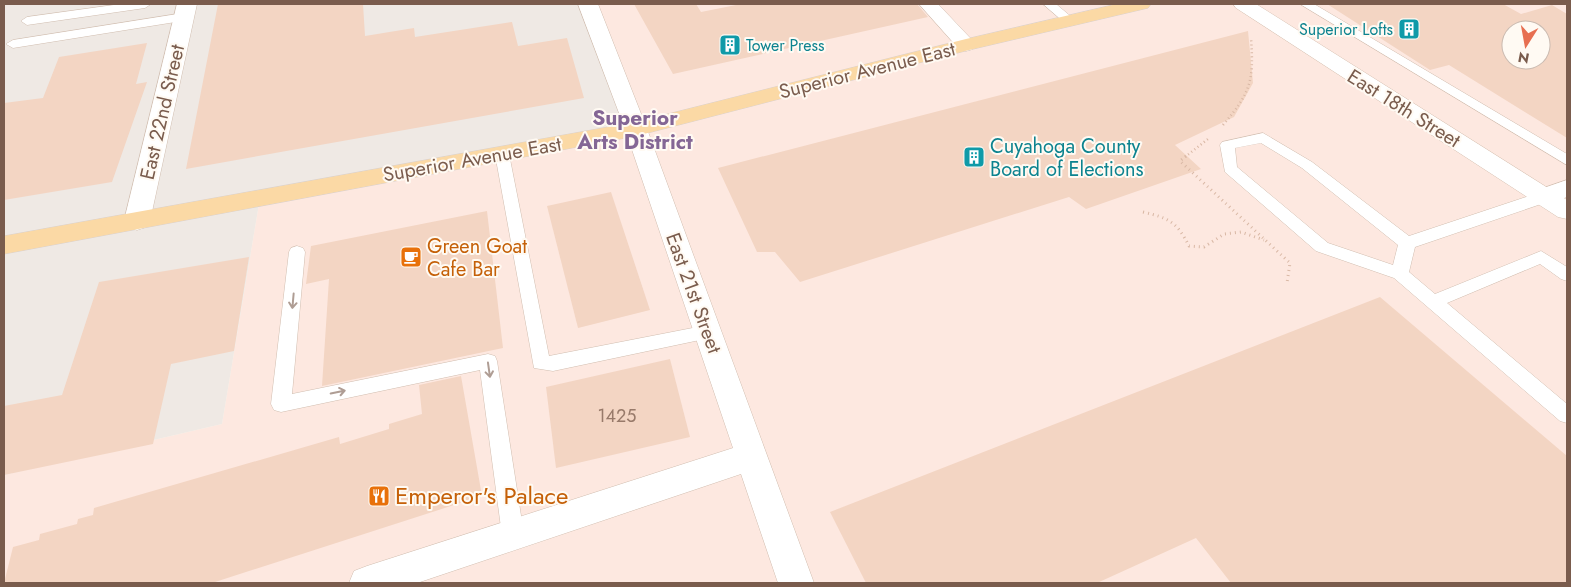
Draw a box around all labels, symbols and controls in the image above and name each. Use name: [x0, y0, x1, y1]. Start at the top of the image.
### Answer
building icon: Superior Lofts: [1397, 17, 1421, 41]
place label: Superior Lofts: [1299, 18, 1393, 41]
north arrow: [1501, 20, 1551, 70]
building icon: Tower Press: [718, 33, 742, 57]
place label: Tower Press: [746, 34, 824, 57]
street label: Superior Avenue East: [776, 35, 959, 106]
street label: East 22nd Street: [133, 41, 192, 183]
text: N: [1516, 47, 1531, 69]
street label: East 18th Street: [1342, 62, 1466, 155]
district label: Superior Arts District: [576, 103, 693, 157]
street label: Superior Avenue East: [381, 129, 564, 189]
place label: Cuyahoga County Board of Elections: [990, 132, 1144, 184]
building icon: Cuyahoga County Board of Elections: [962, 145, 986, 169]
street label: East 21st Street: [658, 229, 729, 358]
place label: Green Goat Cafe Bar: [427, 232, 527, 284]
cafe icon: Green Goat Cafe Bar: [399, 245, 423, 269]
one-way arrow: [288, 293, 297, 309]
one-way arrow: [485, 362, 495, 378]
one-way arrow: [330, 387, 346, 396]
house number: 1425: [598, 403, 637, 429]
place label: Emperor's Palace: [395, 478, 568, 513]
restaurant icon: Emperor's Palace: [367, 484, 391, 508]

